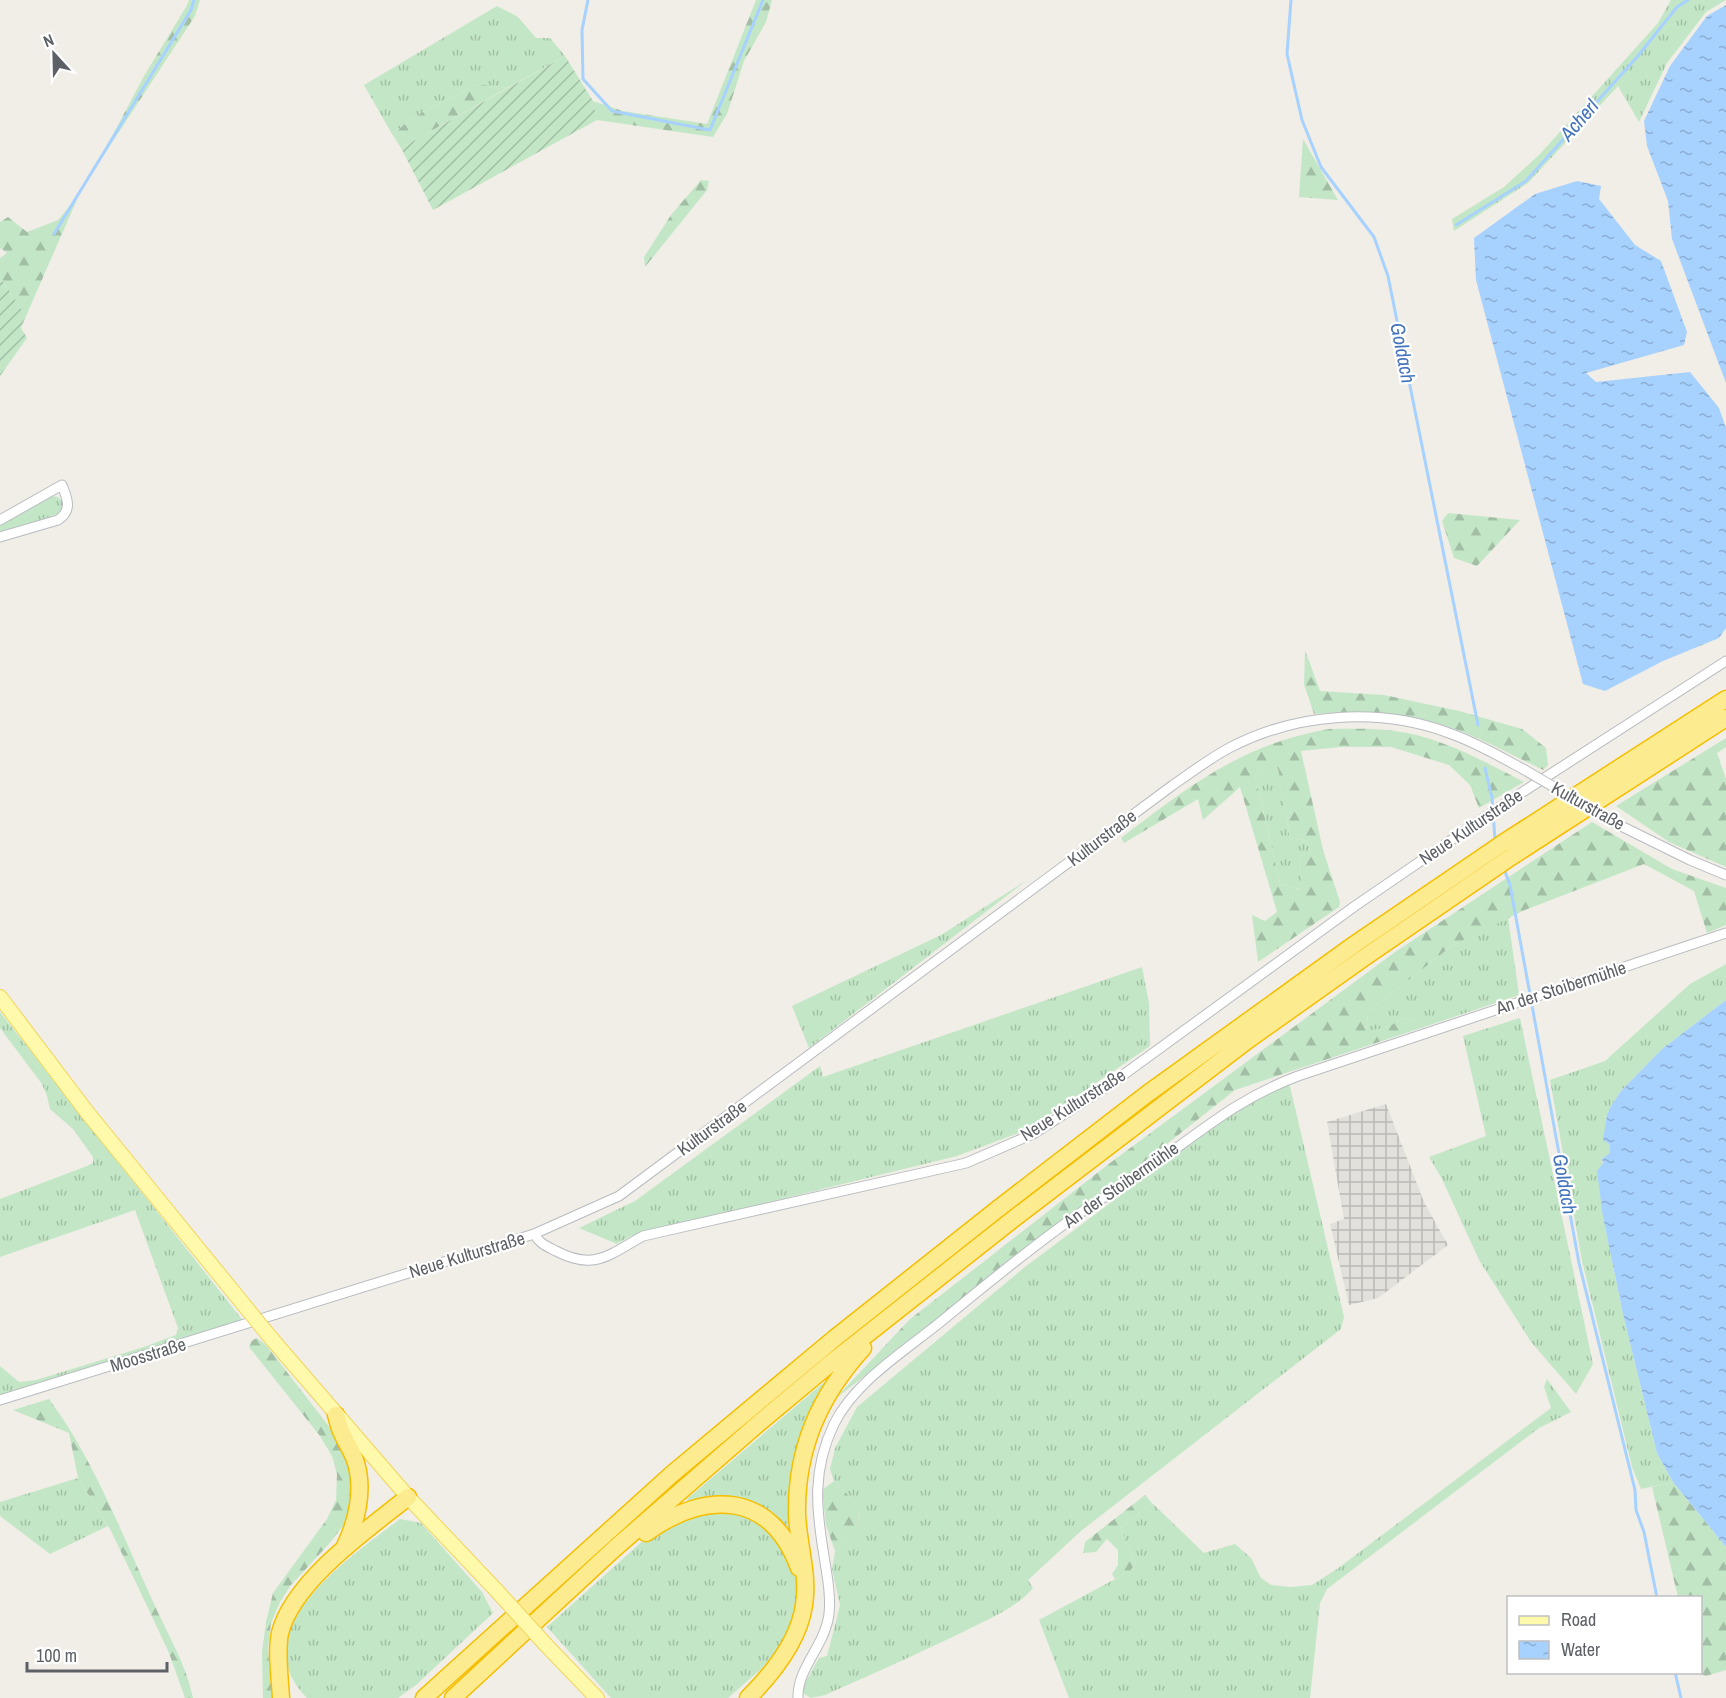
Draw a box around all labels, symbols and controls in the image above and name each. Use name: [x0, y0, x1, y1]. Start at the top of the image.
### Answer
north arrow: [24, 24, 84, 84]
text: N: [40, 28, 57, 52]
water label: Acherl: [1553, 93, 1604, 147]
water label: Goldach: [1384, 320, 1423, 385]
street label: Kulturstraße: [1547, 775, 1629, 836]
street label: Neue Kulturstraße: [1414, 783, 1527, 870]
street label: Kulturstraße: [1062, 803, 1141, 872]
street label: An der Stoibermühle: [1492, 955, 1629, 1021]
street label: Neue Kulturstraße: [1015, 1062, 1130, 1147]
street label: Kulturstraße: [672, 1094, 752, 1161]
street label: An der Stoibermühle: [1057, 1136, 1183, 1234]
water label: Goldach: [1547, 1151, 1584, 1216]
street label: Neue Kulturstraße: [406, 1225, 528, 1284]
street label: Moosstraße: [107, 1331, 189, 1378]
legend: [1507, 1596, 1702, 1674]
text: Road: [1561, 1607, 1596, 1632]
scale bar: [27, 1635, 166, 1673]
text: Water: [1561, 1637, 1600, 1662]
text: 100 m: [36, 1643, 77, 1668]

